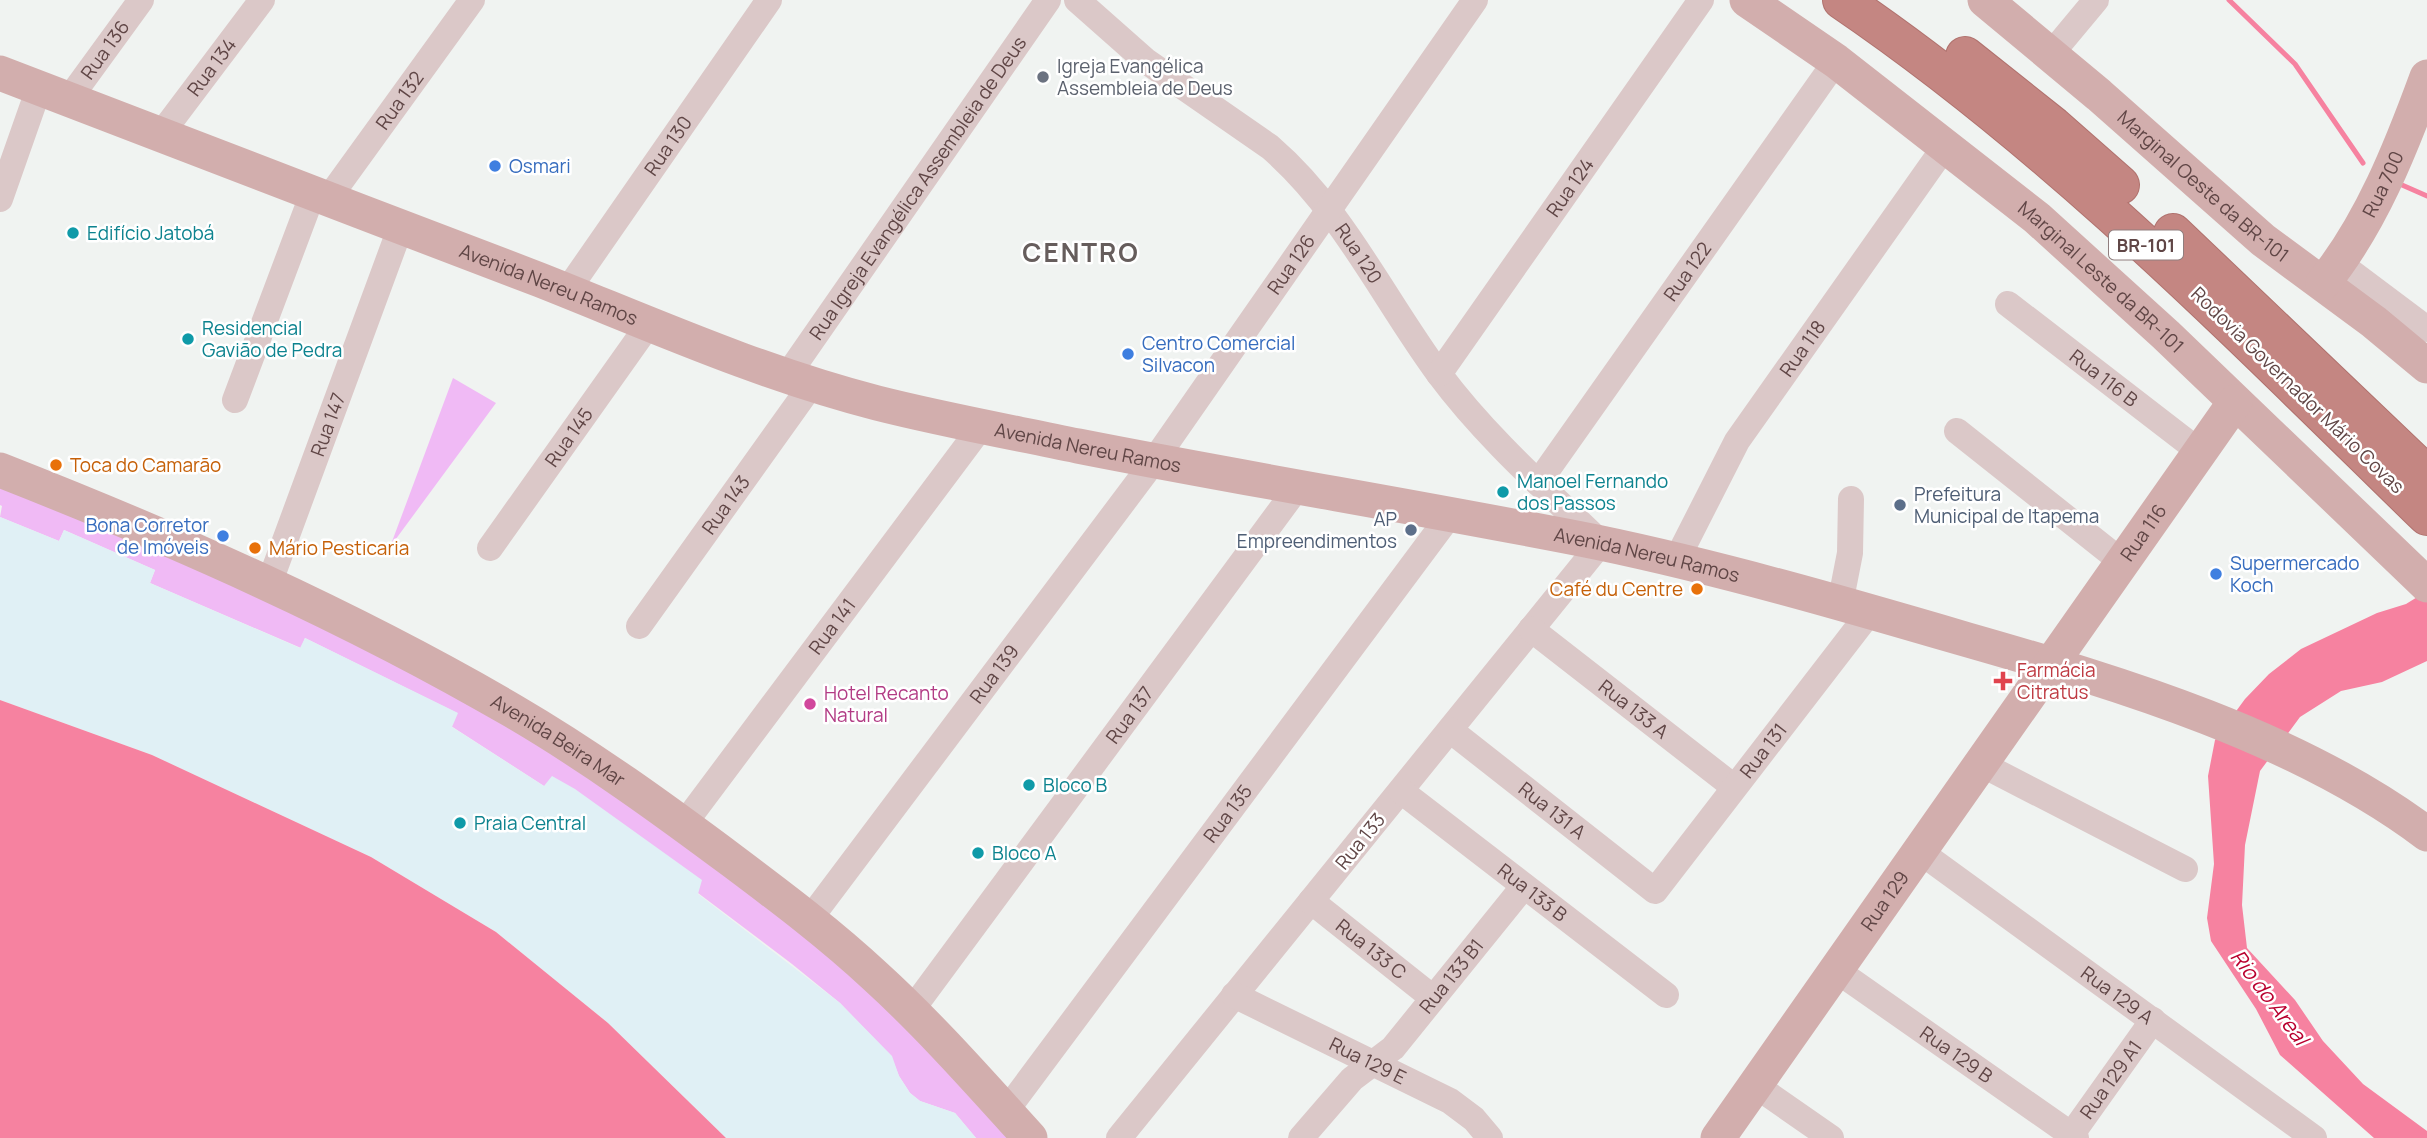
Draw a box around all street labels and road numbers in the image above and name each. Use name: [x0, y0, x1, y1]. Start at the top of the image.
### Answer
street label: Rua 136: [75, 15, 135, 85]
street label: Rua Igreja Evangélica Assembleia de Deus: [803, 31, 1032, 345]
street label: Rua 134: [181, 32, 242, 101]
street label: Rua 132: [370, 66, 430, 135]
street label: Marginal Oeste da BR-101: [2114, 105, 2294, 267]
street label: Rua 130: [638, 111, 698, 181]
street label: Rua 700: [2356, 147, 2410, 222]
street label: Rua 124: [1540, 152, 1600, 222]
street label: Marginal Leste da BR-101: [2013, 195, 2190, 359]
street label: Rua 120: [1329, 218, 1388, 288]
street label: Rua 126: [1261, 229, 1321, 299]
road number: BR-101: [2109, 230, 2183, 260]
street label: Avenida Nereu Ramos: [456, 237, 642, 331]
street label: Rua 122: [1658, 237, 1717, 306]
street label: Rodovia Governador Mário Covas: [2186, 281, 2410, 499]
street label: Rua 118: [1773, 315, 1831, 382]
street label: Rua 116 B: [2064, 343, 2144, 413]
street label: Rua 147: [304, 389, 351, 460]
street label: Rua 145: [539, 402, 599, 472]
street label: Avenida Nereu Ramos: [992, 416, 1183, 478]
street label: Rua 143: [696, 470, 756, 540]
street label: Rua 116: [2114, 499, 2172, 566]
street label: Avenida Nereu Ramos: [1552, 521, 1742, 588]
street label: Rua 141: [802, 593, 861, 660]
street label: Rua 139: [963, 639, 1025, 709]
street label: Rua 133 A: [1593, 673, 1674, 744]
street label: Rua 137: [1100, 681, 1159, 749]
street label: Avenida Beira Mar: [486, 688, 631, 792]
street label: Rua 131: [1734, 718, 1793, 783]
street label: Rua 131 A: [1513, 776, 1591, 845]
street label: Rua 135: [1197, 779, 1258, 848]
street label: Rua 133: [1329, 807, 1391, 875]
street label: Rua 133 B: [1492, 857, 1573, 928]
street label: Rua 129: [1855, 866, 1915, 936]
street label: Rua 133 C: [1330, 913, 1412, 985]
street label: Rua 133 B1: [1413, 933, 1489, 1019]
street label: Rua 129 A: [2076, 960, 2159, 1030]
street label: Rua 129 B: [1915, 1020, 1998, 1089]
street label: Rua 129 E: [1325, 1031, 1410, 1090]
street label: Rua 129 A1: [2074, 1035, 2148, 1124]

